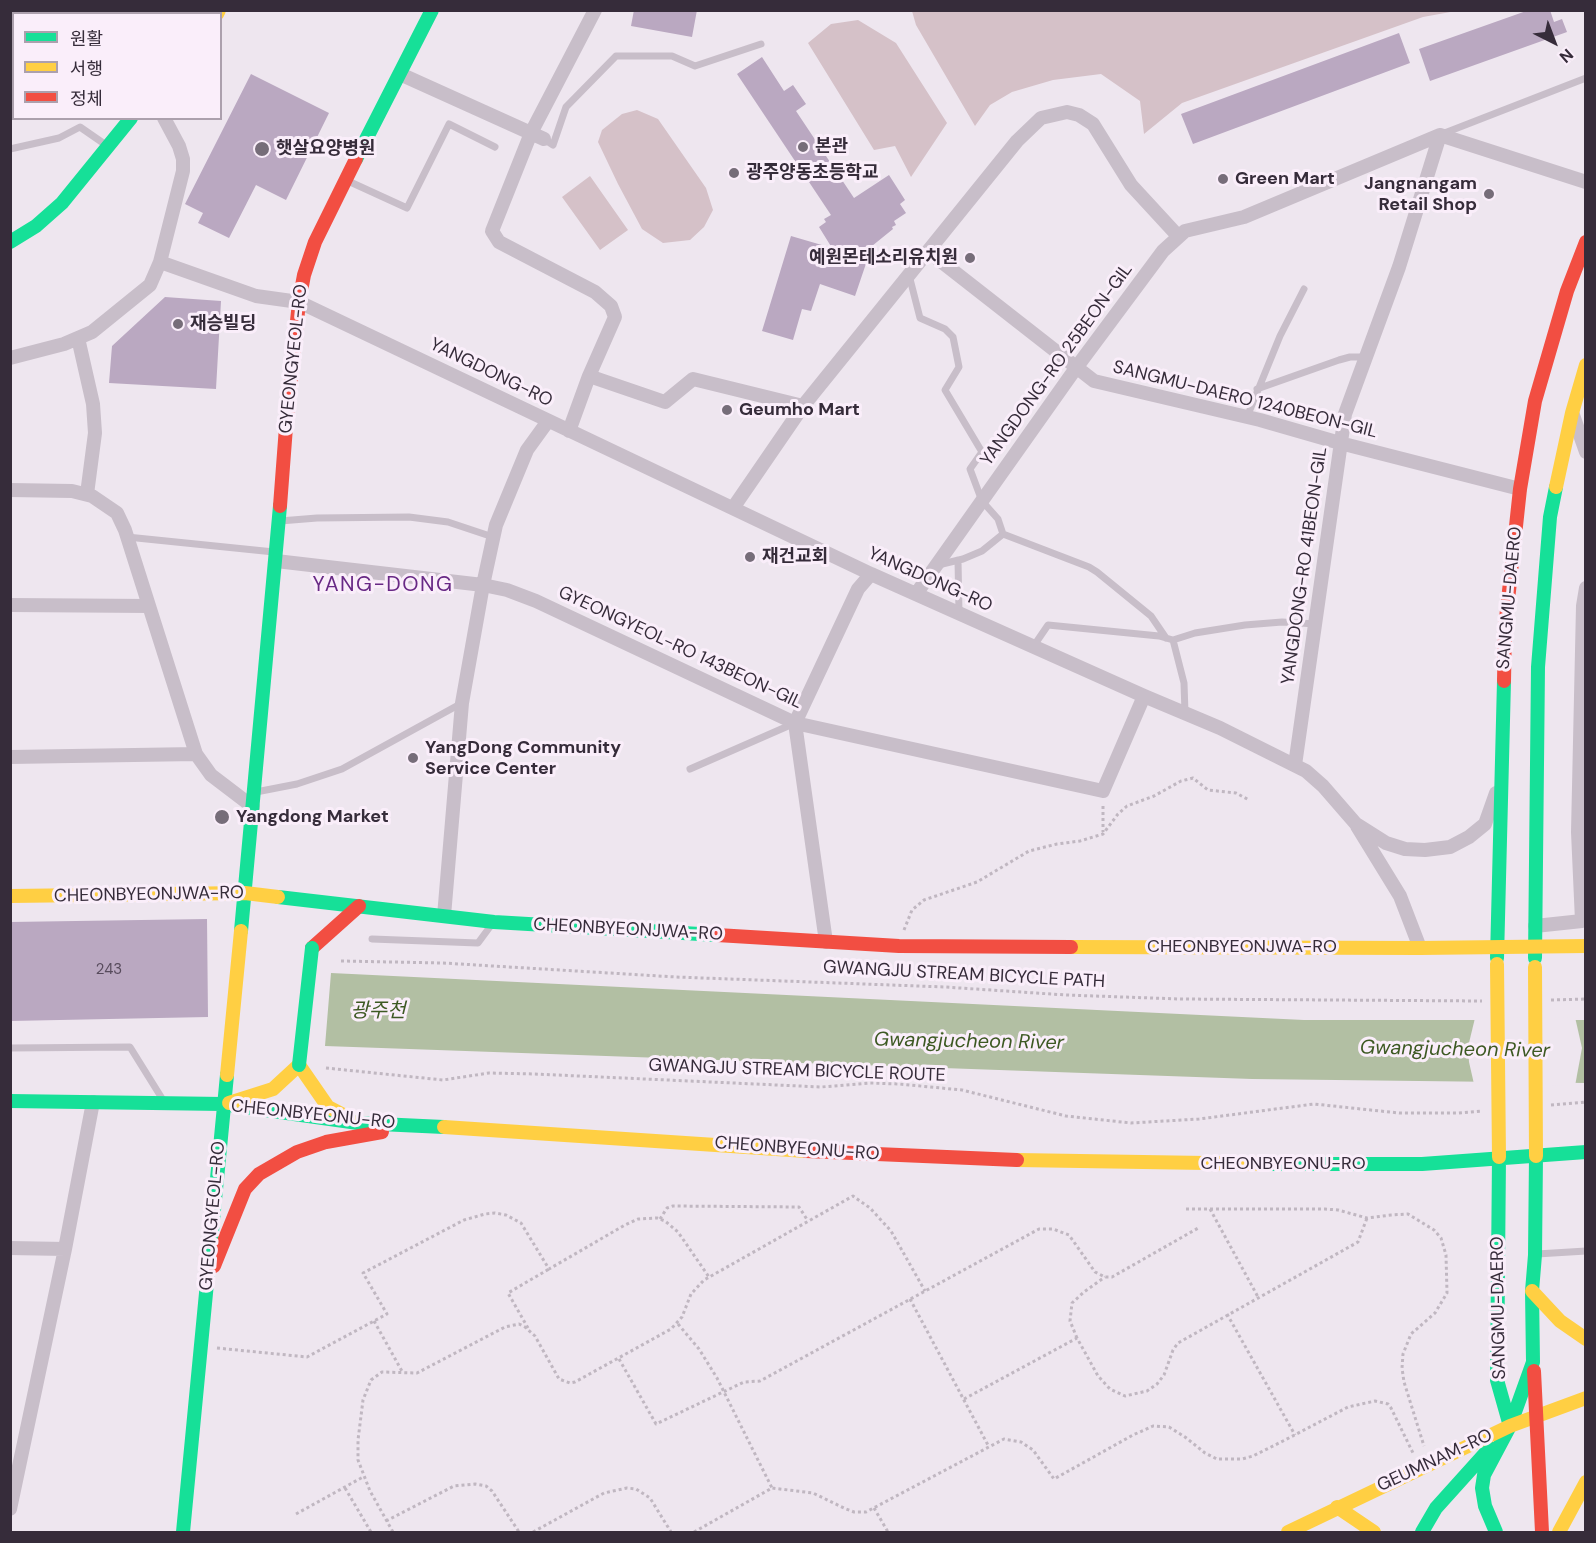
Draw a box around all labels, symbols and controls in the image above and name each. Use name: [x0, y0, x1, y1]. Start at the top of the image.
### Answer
legend: [12, 12, 222, 120]
north arrow: [1524, 12, 1584, 72]
text: 원활: [70, 27, 103, 51]
text: N: [1555, 44, 1578, 67]
text: 서행: [70, 57, 103, 81]
text: 정체: [70, 87, 103, 111]
place label: 본관: [815, 136, 848, 158]
place label: 햇살요양병원: [276, 138, 375, 160]
marker: 햇살요양병원: [253, 140, 271, 158]
marker: 본관: [796, 140, 810, 154]
place label: 광주양동초등학교: [746, 162, 878, 184]
marker: 광주양동초등학교: [727, 166, 741, 180]
place label: Green Mart: [1235, 168, 1335, 190]
marker: Green Mart: [1216, 172, 1230, 186]
place label: Jangnangam Retail Shop: [1364, 173, 1477, 216]
marker: Jangnangam Retail Shop: [1482, 187, 1496, 201]
place label: 예원몬테소리유치원: [809, 247, 958, 269]
marker: 예원몬테소리유치원: [963, 251, 977, 265]
street label: YANGDONG-RO 25BEON-GIL: [976, 260, 1138, 470]
street label: GYEONGYEOL-RO: [275, 283, 313, 435]
place label: 재승빌딩: [190, 313, 256, 335]
marker: 재승빌딩: [171, 317, 185, 331]
street label: YANGDONG-RO: [426, 334, 556, 412]
street label: SANGMU-DAERO 1240BEON-GIL: [1111, 357, 1379, 443]
place label: Geumho Mart: [739, 399, 860, 421]
marker: Geumho Mart: [720, 403, 734, 417]
street label: YANGDONG-RO 41BEON-GIL: [1278, 446, 1332, 686]
street label: SANGMU-DAERO: [1493, 526, 1527, 670]
street label: YANGDONG-RO: [864, 543, 996, 617]
place label: 재건교회: [762, 546, 828, 568]
marker: 재건교회: [743, 550, 757, 564]
district label: YANG-DONG: [312, 572, 454, 598]
street label: GYEONGYEOL-RO 143BEON-GIL: [555, 582, 805, 714]
place label: YangDong Community Service Center: [425, 737, 621, 780]
marker: YangDong Community Service Center: [406, 751, 420, 765]
place label: Yangdong Market: [236, 806, 389, 828]
marker: Yangdong Market: [213, 808, 231, 826]
street label: CHEONBYEONJWA-RO: [54, 883, 244, 907]
street label: CHEONBYEONJWA-RO: [533, 914, 723, 946]
street label: CHEONBYEONJWA-RO: [1147, 936, 1337, 958]
street label: GWANGJU STREAM BICYCLE PATH: [822, 957, 1106, 993]
house number: 243: [96, 961, 122, 979]
water label: 광주천: [350, 1000, 406, 1024]
water label: Gwangjucheon River: [874, 1028, 1064, 1056]
water label: Gwangjucheon River: [1360, 1036, 1550, 1064]
street label: GWANGJU STREAM BICYCLE ROUTE: [648, 1055, 946, 1087]
street label: CHEONBYEONU-RO: [230, 1096, 396, 1134]
street label: CHEONBYEONU-RO: [714, 1132, 880, 1166]
street label: GYEONGYEOL-RO: [196, 1140, 230, 1292]
street label: CHEONBYEONU-RO: [1200, 1153, 1366, 1175]
street label: SANGMU-DAERO: [1487, 1236, 1511, 1380]
street label: GEUMNAM-RO: [1374, 1425, 1496, 1497]

